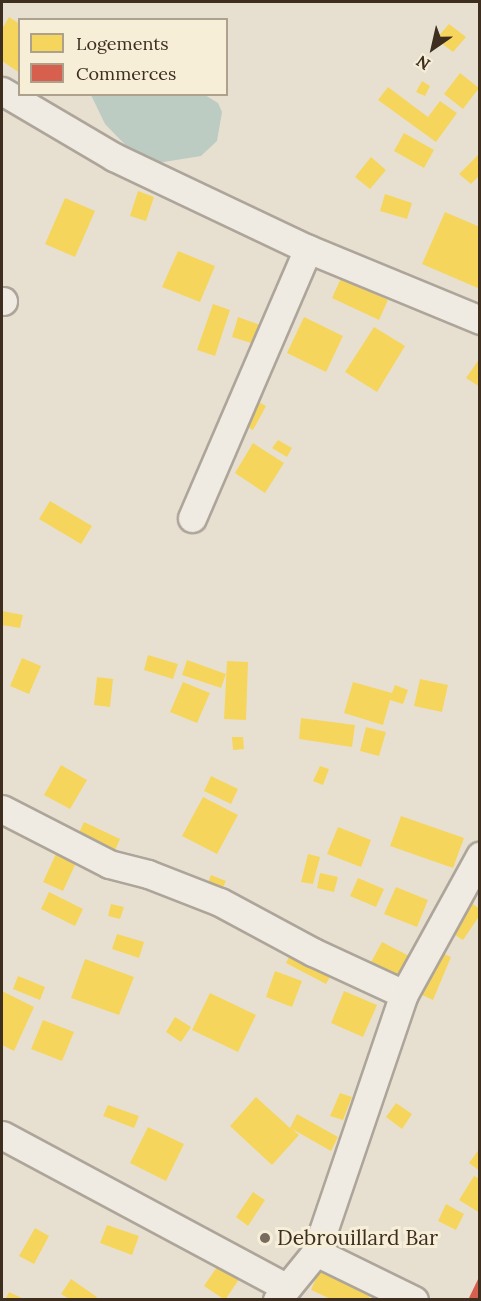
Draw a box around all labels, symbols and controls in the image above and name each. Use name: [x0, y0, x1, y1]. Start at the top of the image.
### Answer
legend: [18, 18, 228, 96]
north arrow: [403, 18, 463, 78]
text: Logements: [76, 32, 168, 55]
text: N: [412, 51, 434, 75]
text: Commerces: [76, 62, 176, 85]
place label: Debrouillard Bar: [277, 1225, 438, 1251]
marker: Debrouillard Bar: [258, 1231, 272, 1245]

